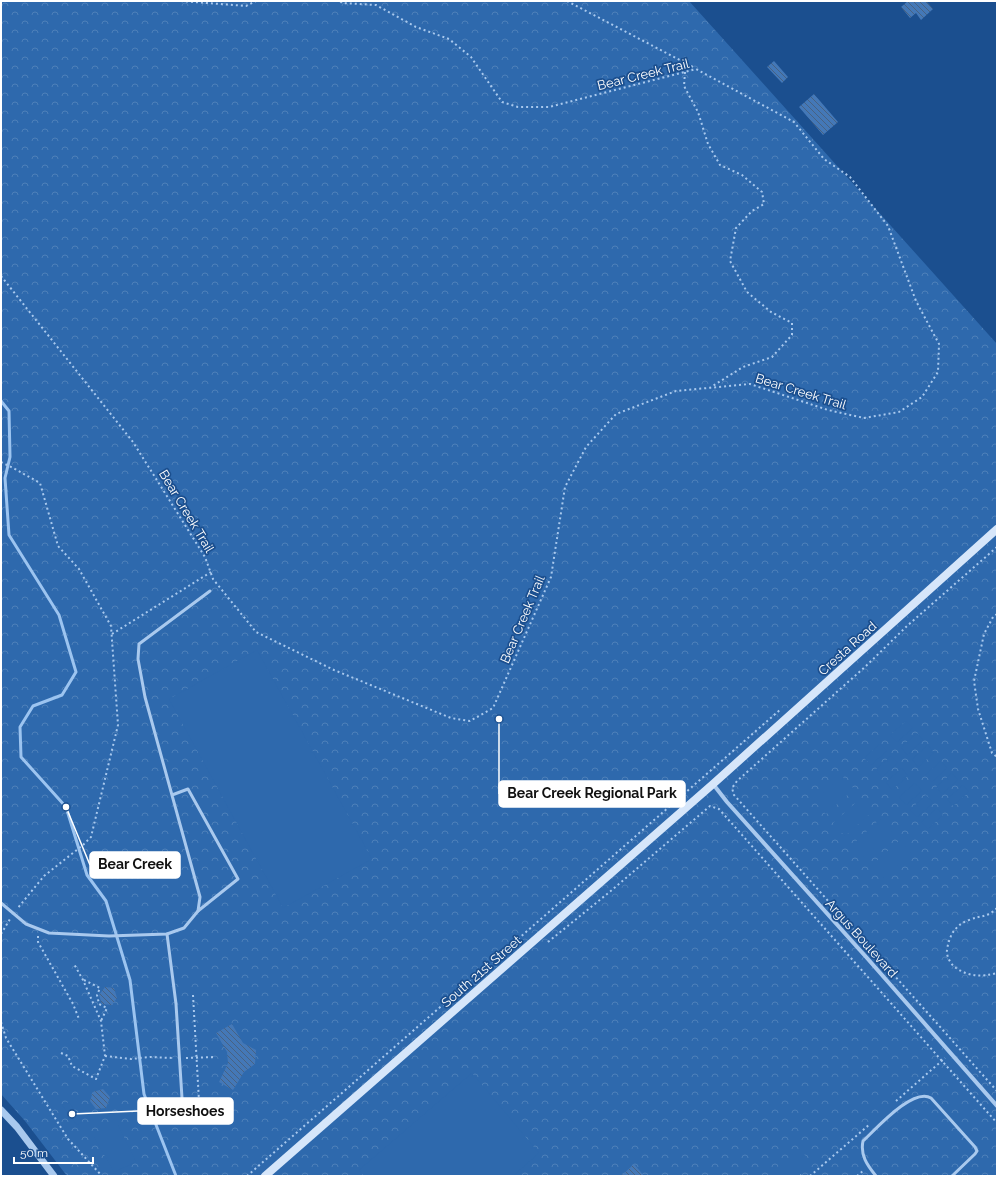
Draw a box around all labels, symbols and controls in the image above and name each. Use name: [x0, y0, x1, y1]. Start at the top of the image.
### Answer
street label: Bear Creek Trail: [596, 56, 691, 93]
street label: Bear Creek Trail: [754, 371, 848, 413]
street label: Bear Creek Trail: [156, 467, 217, 556]
street label: Bear Creek Trail: [497, 573, 548, 665]
street label: Cresta Road: [815, 618, 880, 678]
callout: Bear Creek Regional Park: [499, 781, 685, 807]
text: Bear Creek Regional Park: [507, 785, 677, 801]
callout: Bear Creek: [90, 852, 180, 878]
text: Bear Creek: [98, 856, 172, 872]
street label: Argus Boulevard: [823, 896, 901, 980]
street label: South 21st Street: [438, 932, 525, 1010]
callout: Horseshoes: [138, 1098, 233, 1124]
text: Horseshoes: [146, 1103, 224, 1119]
scale bar: [14, 1139, 93, 1165]
text: 50 m: [20, 1146, 48, 1160]

